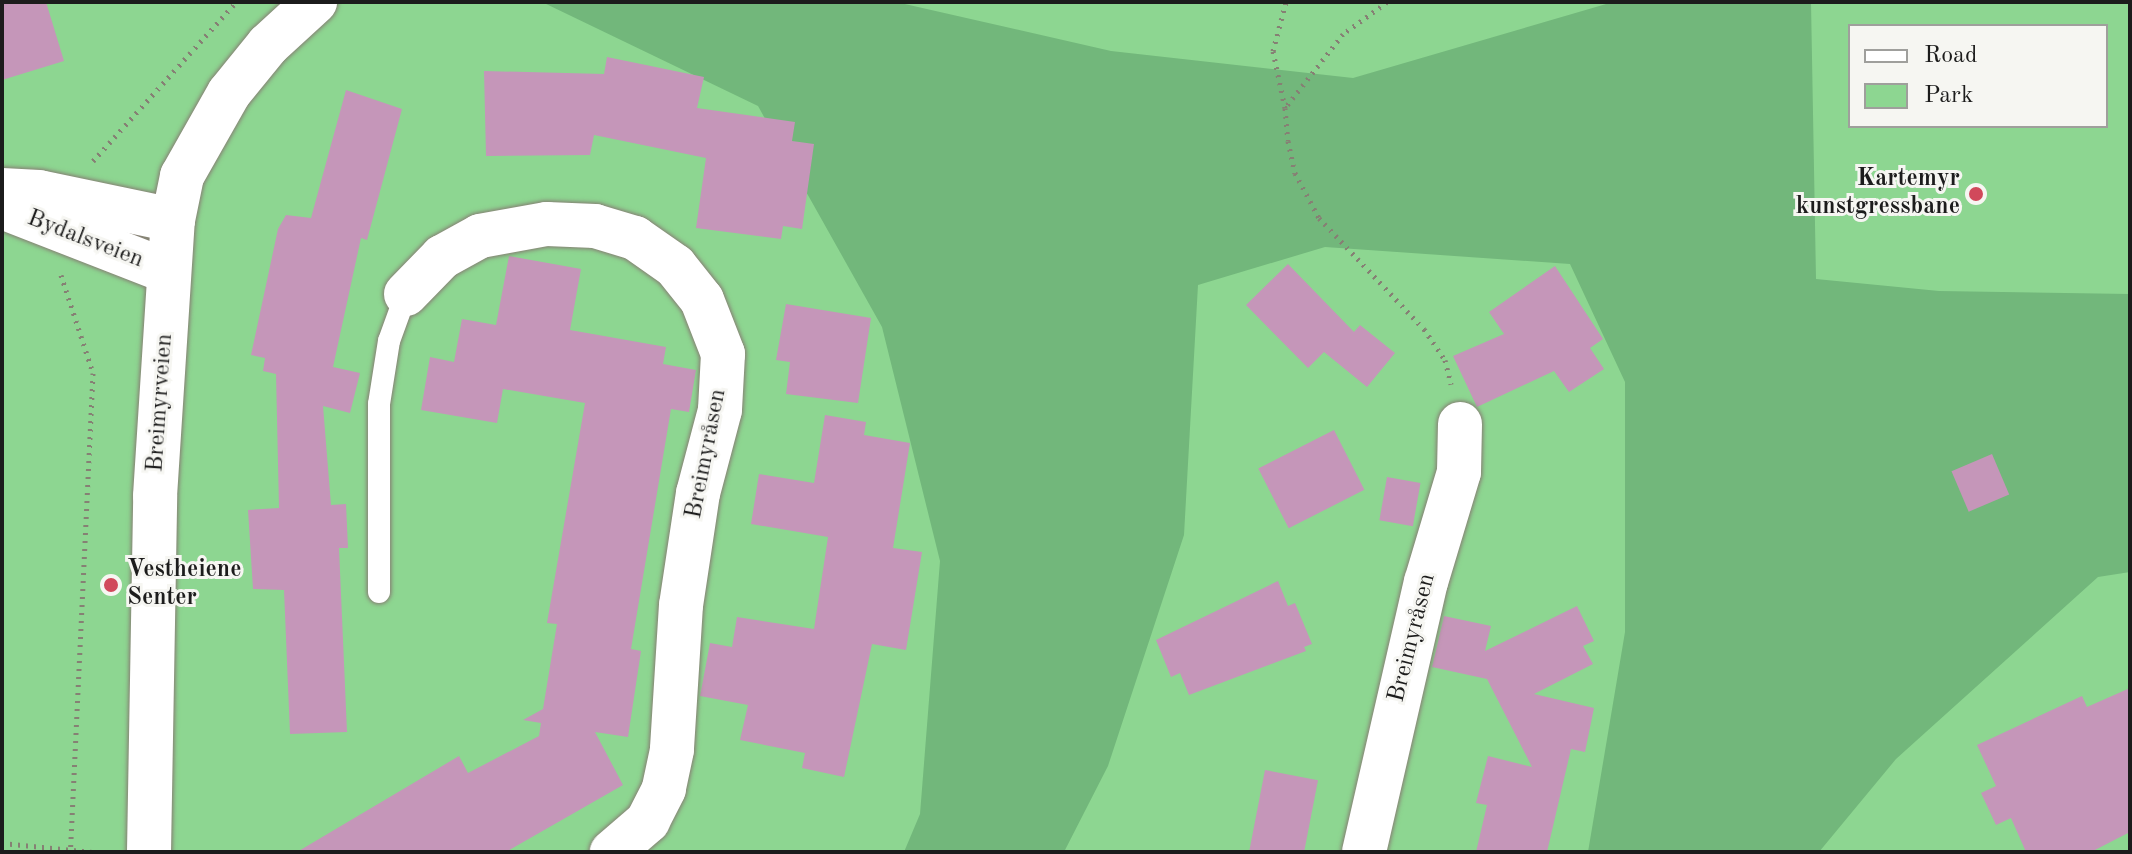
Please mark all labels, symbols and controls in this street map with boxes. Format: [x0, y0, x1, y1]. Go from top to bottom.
legend [1848, 24, 2108, 128]
text: Road [1924, 44, 1977, 68]
text: Park [1924, 84, 1973, 108]
place label: Kartemyr kunstgressbane [1796, 166, 1960, 222]
marker: Kartemyr kunstgressbane [1967, 185, 1985, 203]
street label: Bydalsveien [23, 205, 147, 275]
street label: Breimyrveien [142, 333, 180, 473]
street label: Breimyråsen [680, 387, 734, 521]
place label: Vestheiene Senter [127, 557, 241, 613]
street label: Breimyråsen [1383, 571, 1443, 705]
marker: Vestheiene Senter [102, 576, 120, 594]

